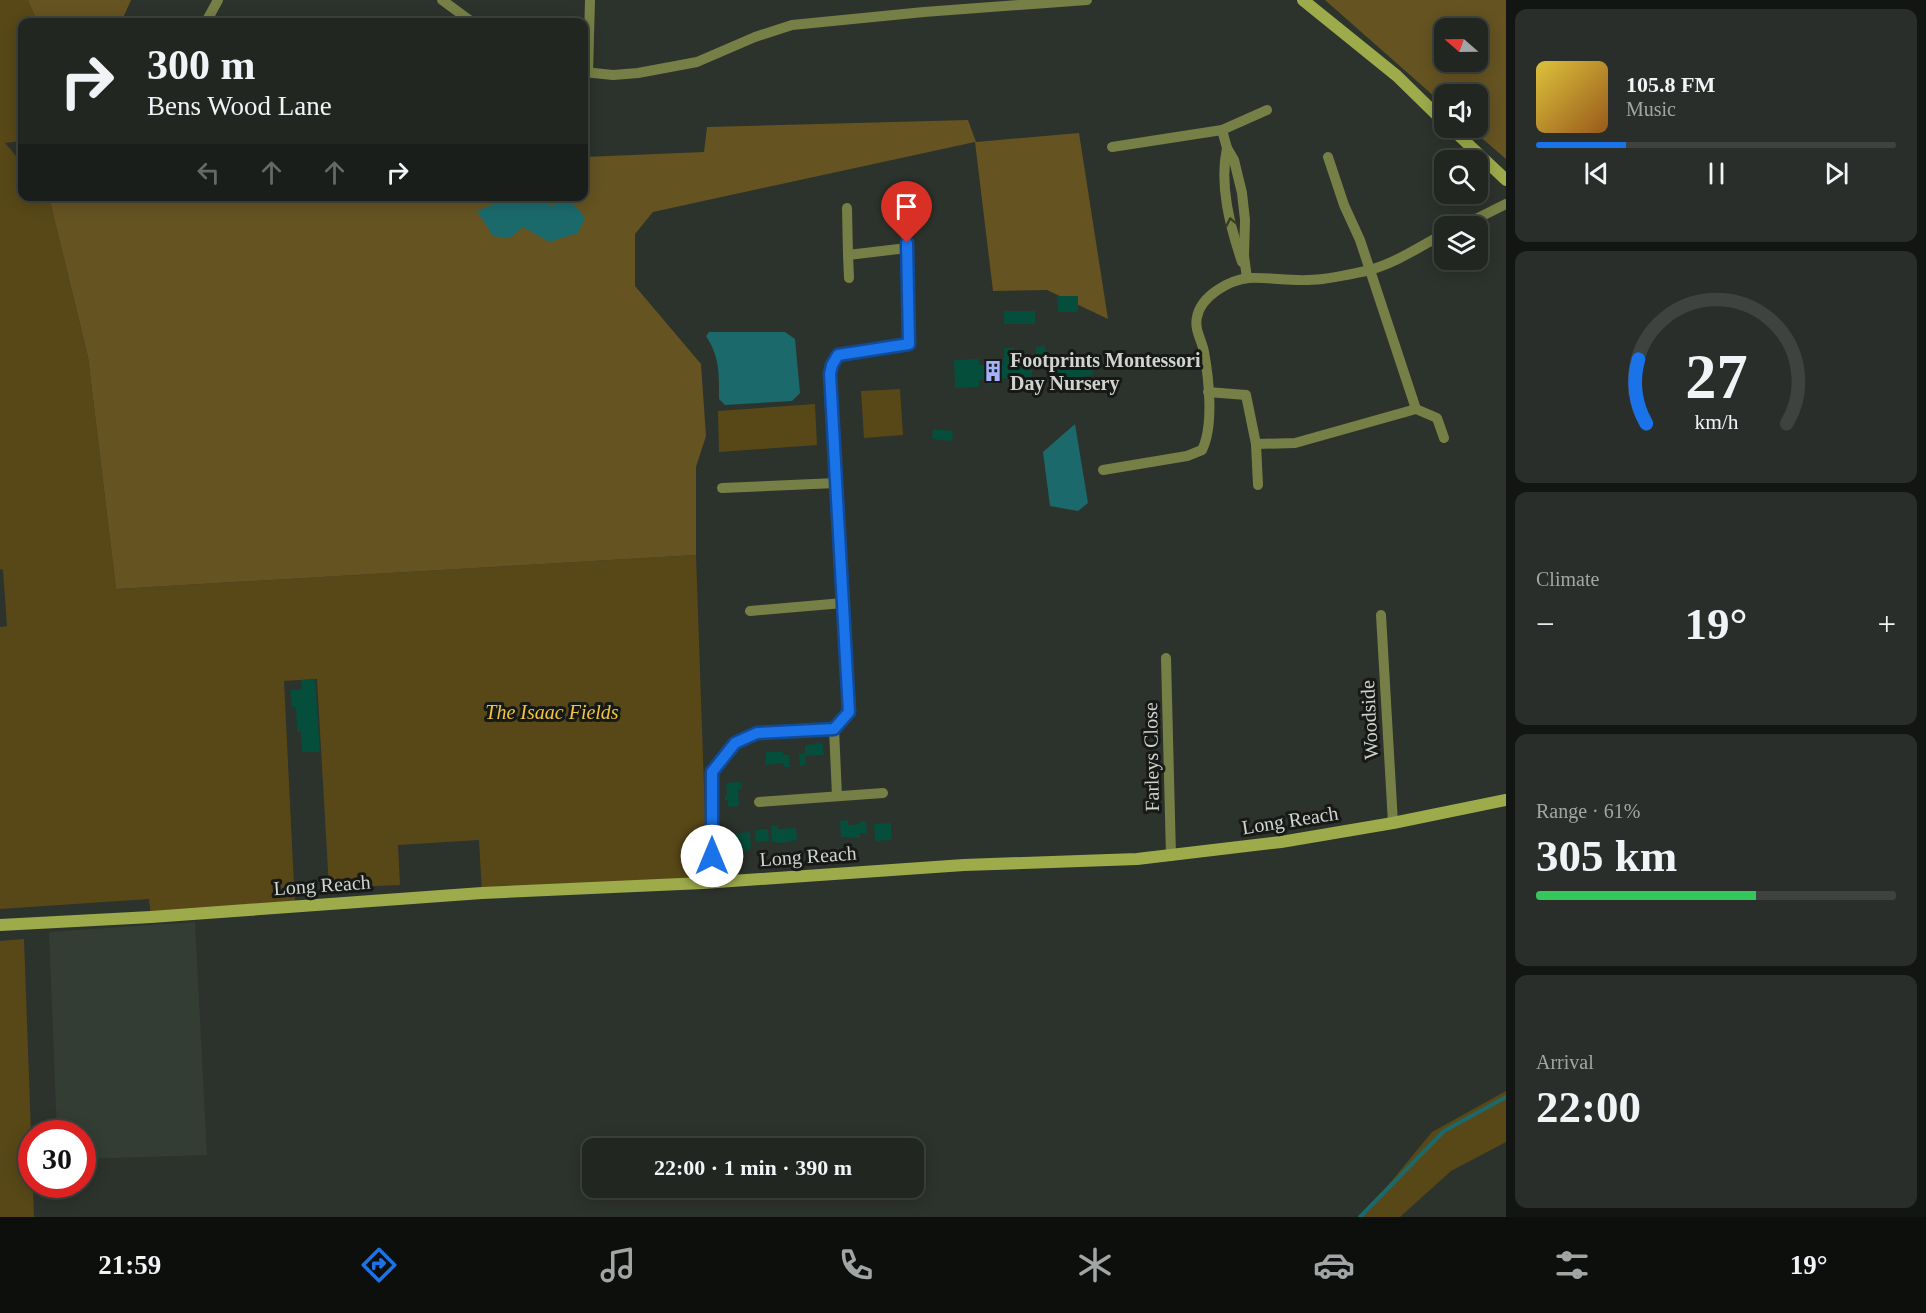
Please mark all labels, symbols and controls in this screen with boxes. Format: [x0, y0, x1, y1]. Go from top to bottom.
north arrow [1434, 18, 1488, 72]
map controls [1434, 18, 1488, 270]
icon: right [48, 42, 126, 120]
text: 300 m [147, 42, 256, 88]
text: 105.8 FM [1626, 72, 1715, 97]
button: sound [1434, 84, 1488, 138]
text: Bens Wood Lane [147, 91, 332, 121]
text: Music [1626, 98, 1676, 120]
button: search [1434, 150, 1488, 204]
icon: left [192, 156, 225, 189]
icon: ahead [255, 156, 288, 189]
icon: ahead [318, 156, 351, 189]
icon: right [381, 156, 414, 189]
icon: previous [1580, 157, 1613, 190]
icon: pause [1700, 157, 1733, 190]
icon: next [1820, 157, 1853, 190]
pin [881, 181, 932, 243]
icon: arrive [890, 190, 923, 223]
button: layers [1434, 216, 1488, 270]
one-way arrow [1225, 217, 1238, 227]
text: 27 [1685, 342, 1747, 411]
place label: Footprints Montessori Day Nursery [1010, 349, 1201, 395]
building icon: Footprints Montessori Day Nursery [981, 359, 1005, 383]
text: km/h [1694, 410, 1738, 434]
text: Climate [1536, 568, 1599, 590]
text: 19° [1685, 599, 1748, 649]
text: − [1536, 606, 1555, 642]
text: + [1877, 606, 1896, 642]
street label: Woodside [1356, 680, 1382, 760]
park label: The Isaac Fields [485, 701, 619, 723]
street label: Farleys Close [1139, 702, 1164, 812]
text: Range · 61% [1536, 800, 1640, 822]
street label: Long Reach [1240, 802, 1340, 839]
position arrow [680, 824, 744, 888]
text: 305 km [1536, 831, 1677, 881]
street label: Long Reach [759, 842, 857, 871]
street label: Long Reach [273, 871, 371, 900]
text: Arrival [1536, 1051, 1594, 1073]
text: 22:00 [1536, 1082, 1641, 1132]
speed limit sign: 30 [18, 1120, 96, 1198]
text: 22:00 · 1 min · 390 m [654, 1155, 852, 1180]
icon: directions [358, 1244, 400, 1286]
icon: music [597, 1244, 639, 1286]
icon: phone [835, 1244, 877, 1286]
icon: climate [1074, 1244, 1116, 1286]
icon: car [1313, 1244, 1355, 1286]
icon: filters [1551, 1244, 1593, 1286]
text: 21:59 [98, 1250, 161, 1280]
text: 19° [1790, 1250, 1828, 1280]

